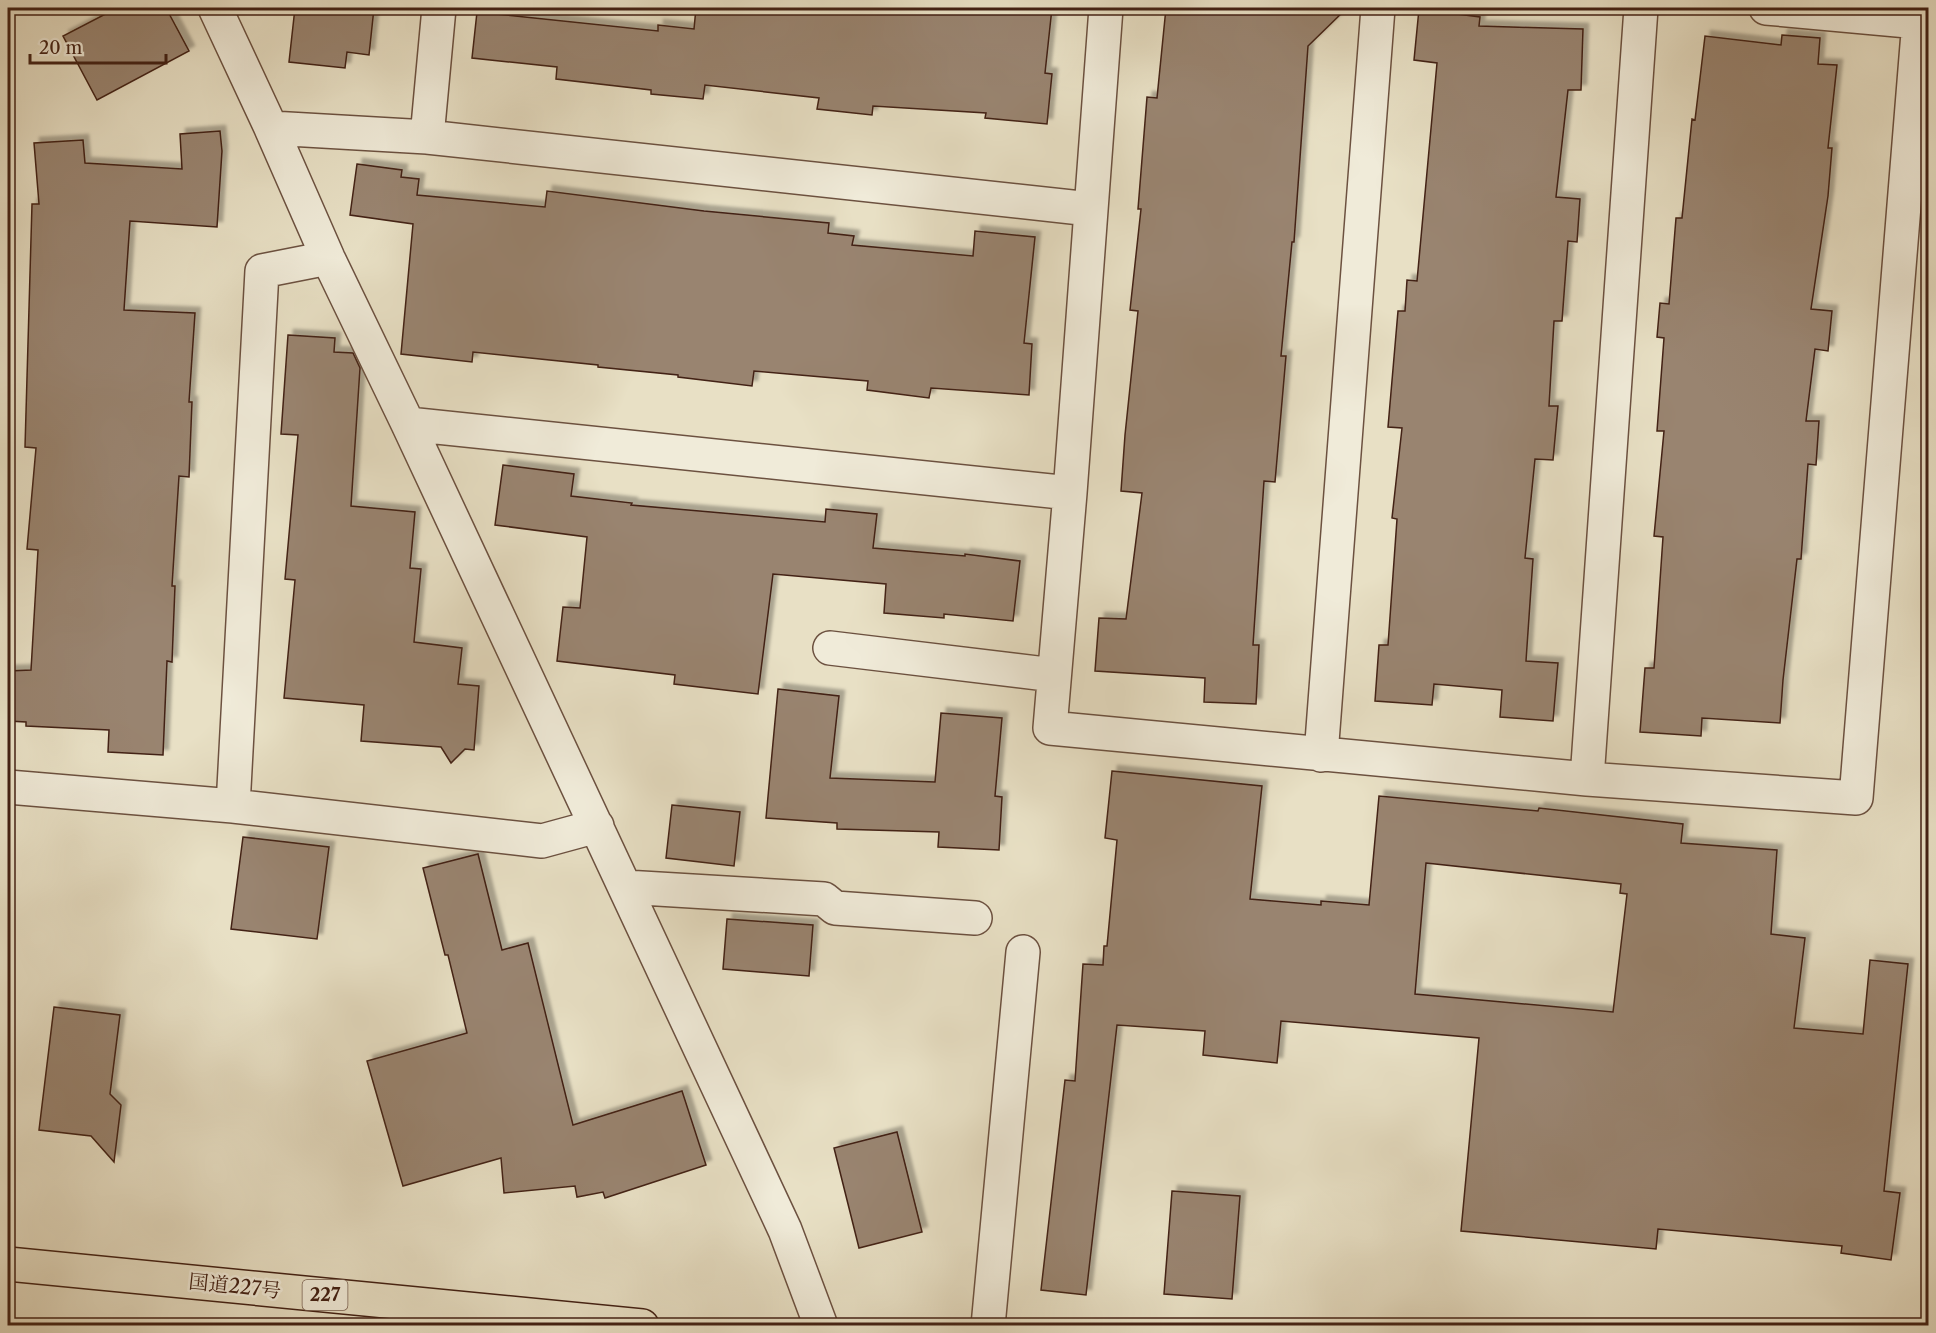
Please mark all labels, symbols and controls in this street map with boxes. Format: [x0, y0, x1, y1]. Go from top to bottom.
scale bar [30, 27, 166, 65]
text: 20 m [39, 37, 83, 59]
street label: 国道227号 [188, 1269, 282, 1303]
road number: 227 [302, 1280, 348, 1310]

